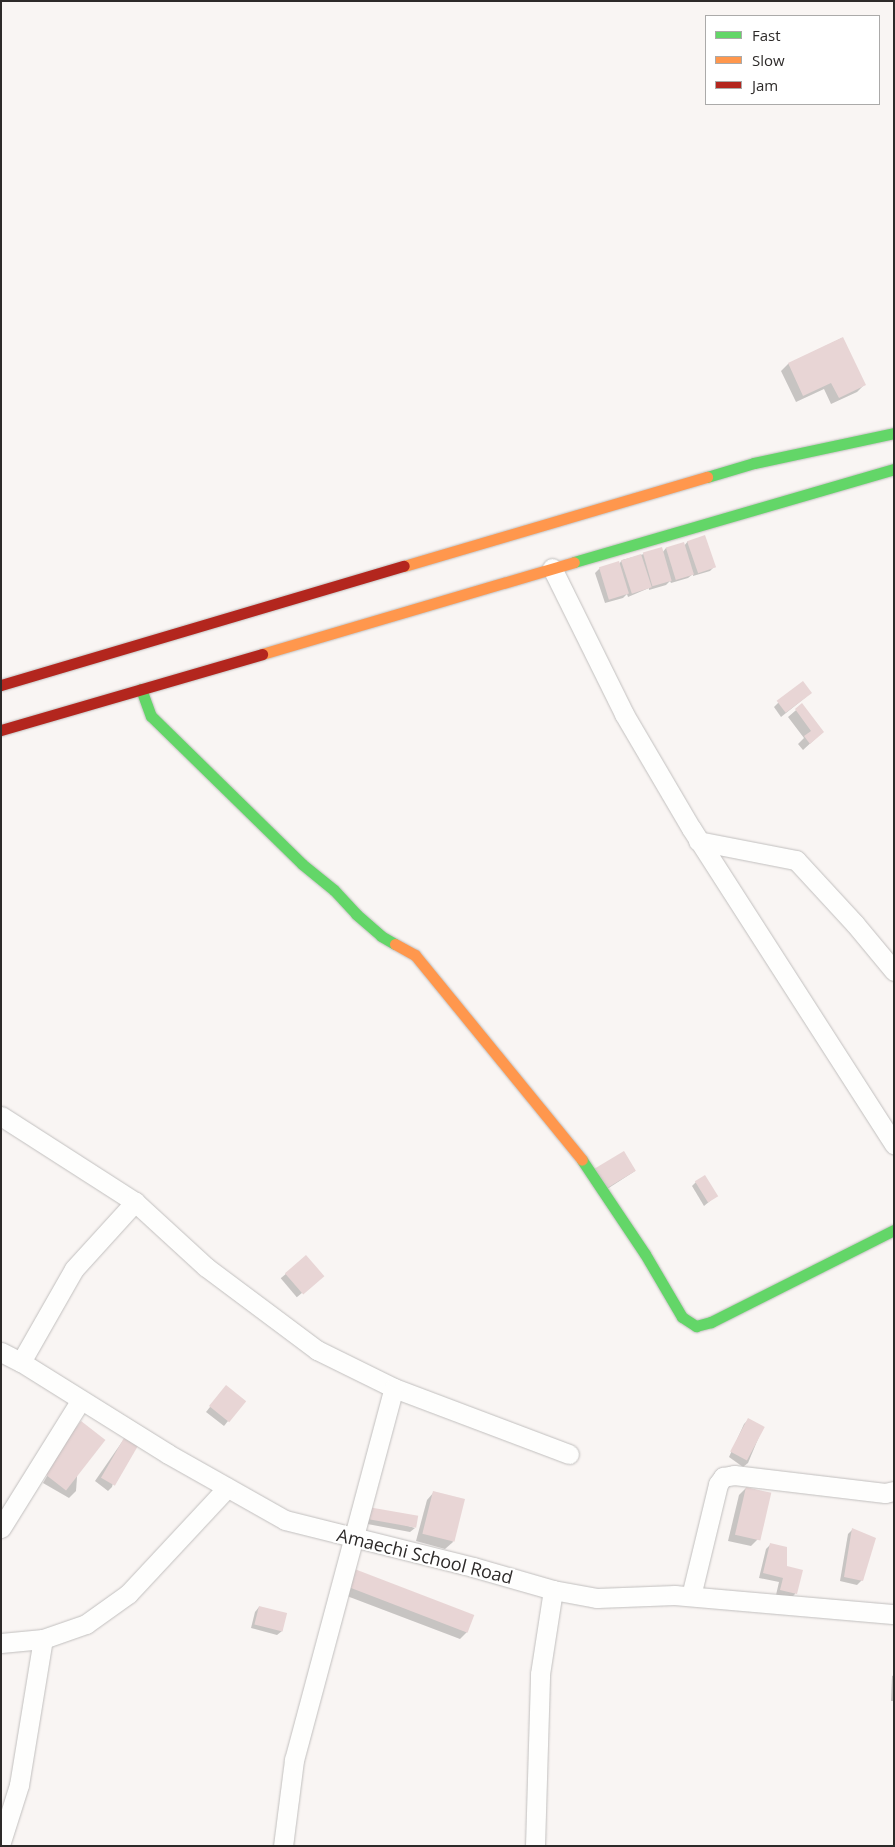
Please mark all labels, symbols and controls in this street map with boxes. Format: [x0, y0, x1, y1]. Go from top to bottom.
legend [705, 15, 880, 105]
text: Fast [752, 25, 781, 45]
text: Slow [752, 50, 785, 70]
text: Jam [752, 75, 778, 95]
street label: Amaechi School Road [335, 1524, 515, 1588]

